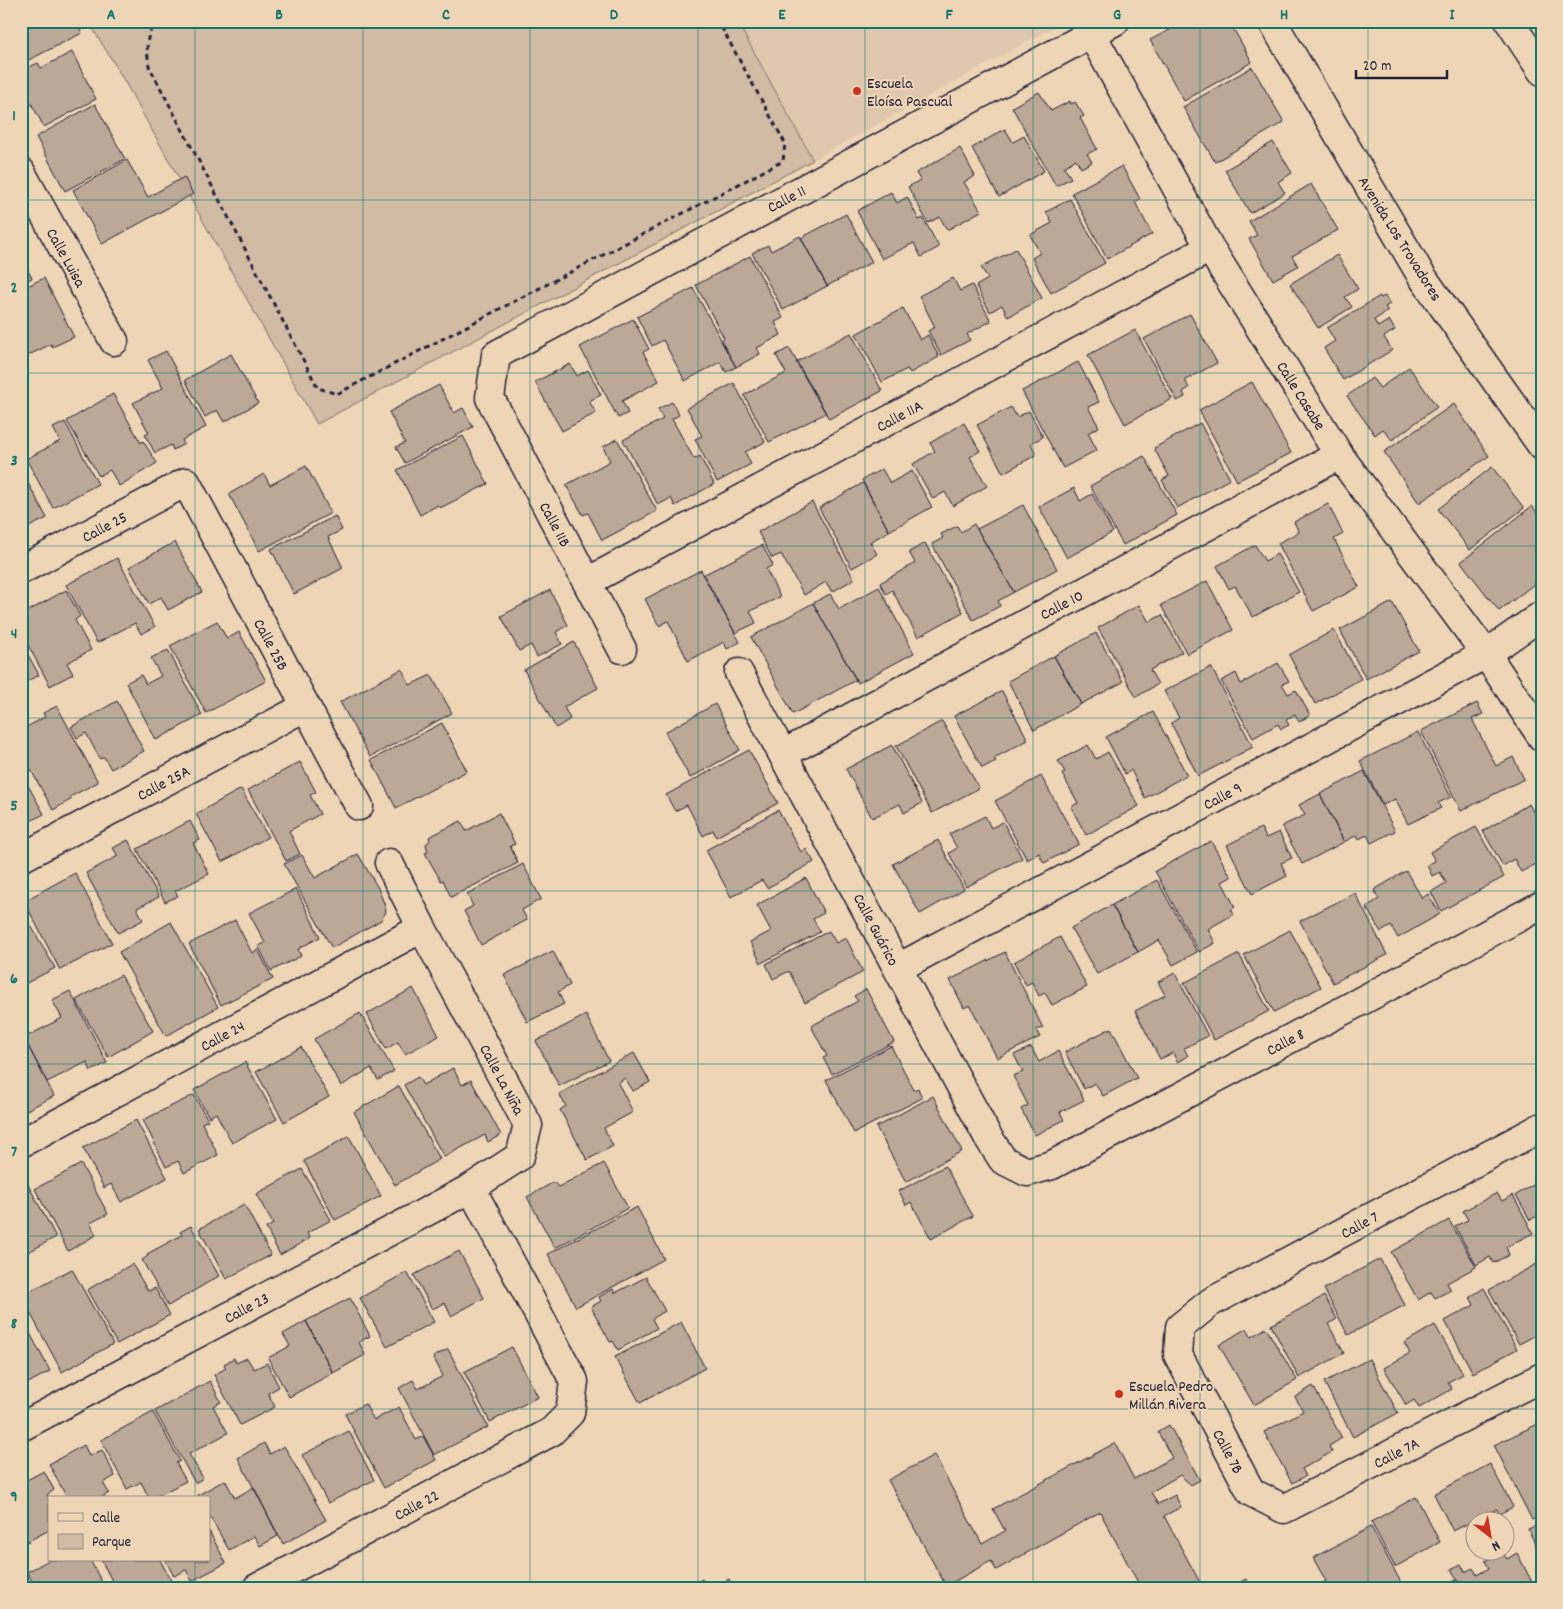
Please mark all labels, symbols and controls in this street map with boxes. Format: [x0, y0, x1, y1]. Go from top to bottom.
text: A [107, 4, 116, 27]
text: B [275, 4, 283, 27]
text: C [442, 4, 450, 27]
text: D [610, 4, 619, 27]
text: E [778, 4, 786, 27]
text: F [945, 4, 953, 27]
text: G [1113, 4, 1121, 27]
text: H [1280, 4, 1288, 27]
text: I [1450, 4, 1456, 27]
scale bar [1356, 48, 1447, 80]
text: 20 m [1363, 56, 1391, 78]
place label: Escuela Eloísa Pascual [867, 73, 952, 114]
marker: Escuela Eloísa Pascual [851, 85, 863, 97]
text: 1 [12, 105, 16, 128]
street label: Avenida Los Trovadores [1351, 172, 1447, 306]
street label: Calle 11 [764, 180, 811, 220]
street label: Calle Luisa [39, 224, 91, 292]
text: 2 [11, 277, 18, 300]
street label: Calle Casabe [1270, 357, 1330, 435]
street label: Calle 11A [873, 395, 928, 439]
text: 3 [10, 450, 18, 473]
street label: Calle 11B [532, 498, 575, 552]
street label: Calle 25 [79, 507, 132, 550]
street label: Calle 10 [1036, 585, 1088, 627]
street label: Calle 25B [247, 615, 293, 675]
text: 4 [11, 623, 17, 646]
street label: Calle 25A [134, 761, 195, 808]
street label: Calle 9 [1200, 777, 1247, 817]
text: 5 [10, 795, 18, 818]
street label: Calle Guárico [846, 890, 904, 970]
text: 6 [10, 968, 18, 991]
street label: Calle 24 [197, 1016, 249, 1058]
street label: Calle 8 [1263, 1024, 1309, 1063]
street label: Calle La Niña [473, 1041, 529, 1120]
text: 7 [11, 1141, 17, 1164]
street label: Calle 7 [1337, 1207, 1383, 1246]
street label: Calle 23 [221, 1288, 274, 1331]
text: 8 [11, 1313, 18, 1336]
place label: Escuela Pedro Millán Rivera [1129, 1376, 1213, 1417]
marker: Escuela Pedro Millán Rivera [1113, 1388, 1125, 1400]
street label: Calle 7B [1205, 1426, 1248, 1479]
street label: Calle 7A [1370, 1433, 1424, 1476]
street label: Calle 22 [391, 1485, 444, 1528]
text: 9 [10, 1486, 18, 1509]
legend [48, 1496, 210, 1562]
text: Calle [92, 1508, 121, 1530]
north arrow [1466, 1512, 1516, 1562]
text: Parque [92, 1532, 132, 1554]
text: N [1487, 1535, 1504, 1556]

